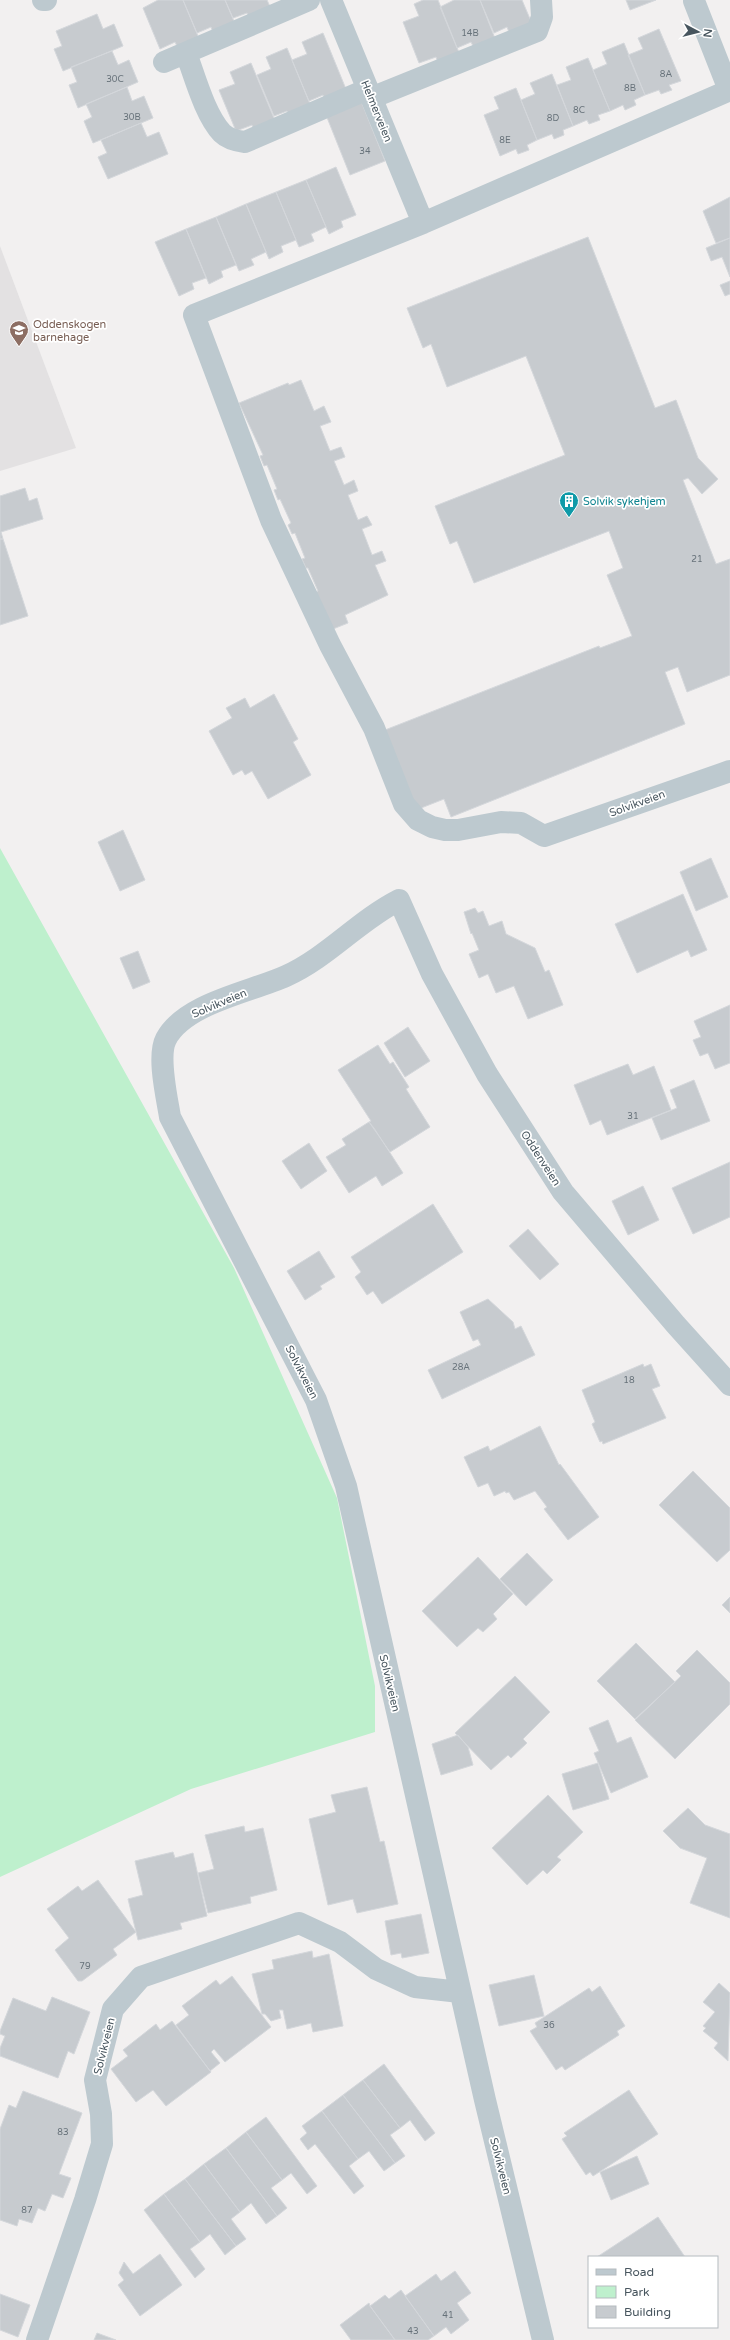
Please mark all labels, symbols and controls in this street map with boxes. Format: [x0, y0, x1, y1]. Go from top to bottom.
north arrow [678, 12, 718, 52]
house number: 14B [461, 28, 479, 39]
text: N [700, 28, 714, 38]
house number: 8A [660, 69, 672, 80]
house number: 30C [106, 74, 124, 85]
street label: Helmerveien [358, 78, 395, 144]
house number: 8B [624, 83, 636, 94]
house number: 8C [573, 105, 585, 116]
house number: 30B [123, 112, 141, 123]
house number: 8D [547, 113, 559, 124]
house number: 8E [499, 135, 511, 146]
house number: 34 [359, 146, 371, 157]
place label: Oddenskogen barnehage [33, 318, 106, 344]
school or university icon: Oddenskogen barnehage [8, 319, 30, 347]
building icon: Solvik sykehjem [558, 490, 580, 518]
place label: Solvik sykehjem [583, 495, 666, 508]
house number: 21 [691, 554, 703, 565]
street label: Solvikveien [607, 787, 667, 820]
street label: Solvikveien [190, 986, 249, 1021]
house number: 31 [627, 1111, 639, 1122]
street label: Oddenveien [518, 1128, 563, 1188]
street label: Solvikveien [283, 1343, 321, 1401]
house number: 28A [452, 1362, 470, 1373]
house number: 18 [623, 1375, 635, 1386]
street label: Solvikveien [377, 1653, 402, 1713]
house number: 79 [79, 1961, 91, 1972]
street label: Solvikveien [91, 2016, 118, 2076]
house number: 36 [543, 2020, 555, 2031]
house number: 83 [57, 2127, 69, 2138]
street label: Solvikveien [487, 2136, 514, 2196]
house number: 87 [21, 2205, 33, 2216]
legend [588, 2256, 718, 2328]
text: Road [624, 2265, 654, 2279]
text: Park [624, 2285, 650, 2299]
text: Building [624, 2305, 671, 2319]
house number: 41 [442, 2310, 454, 2321]
house number: 43 [407, 2326, 419, 2337]

